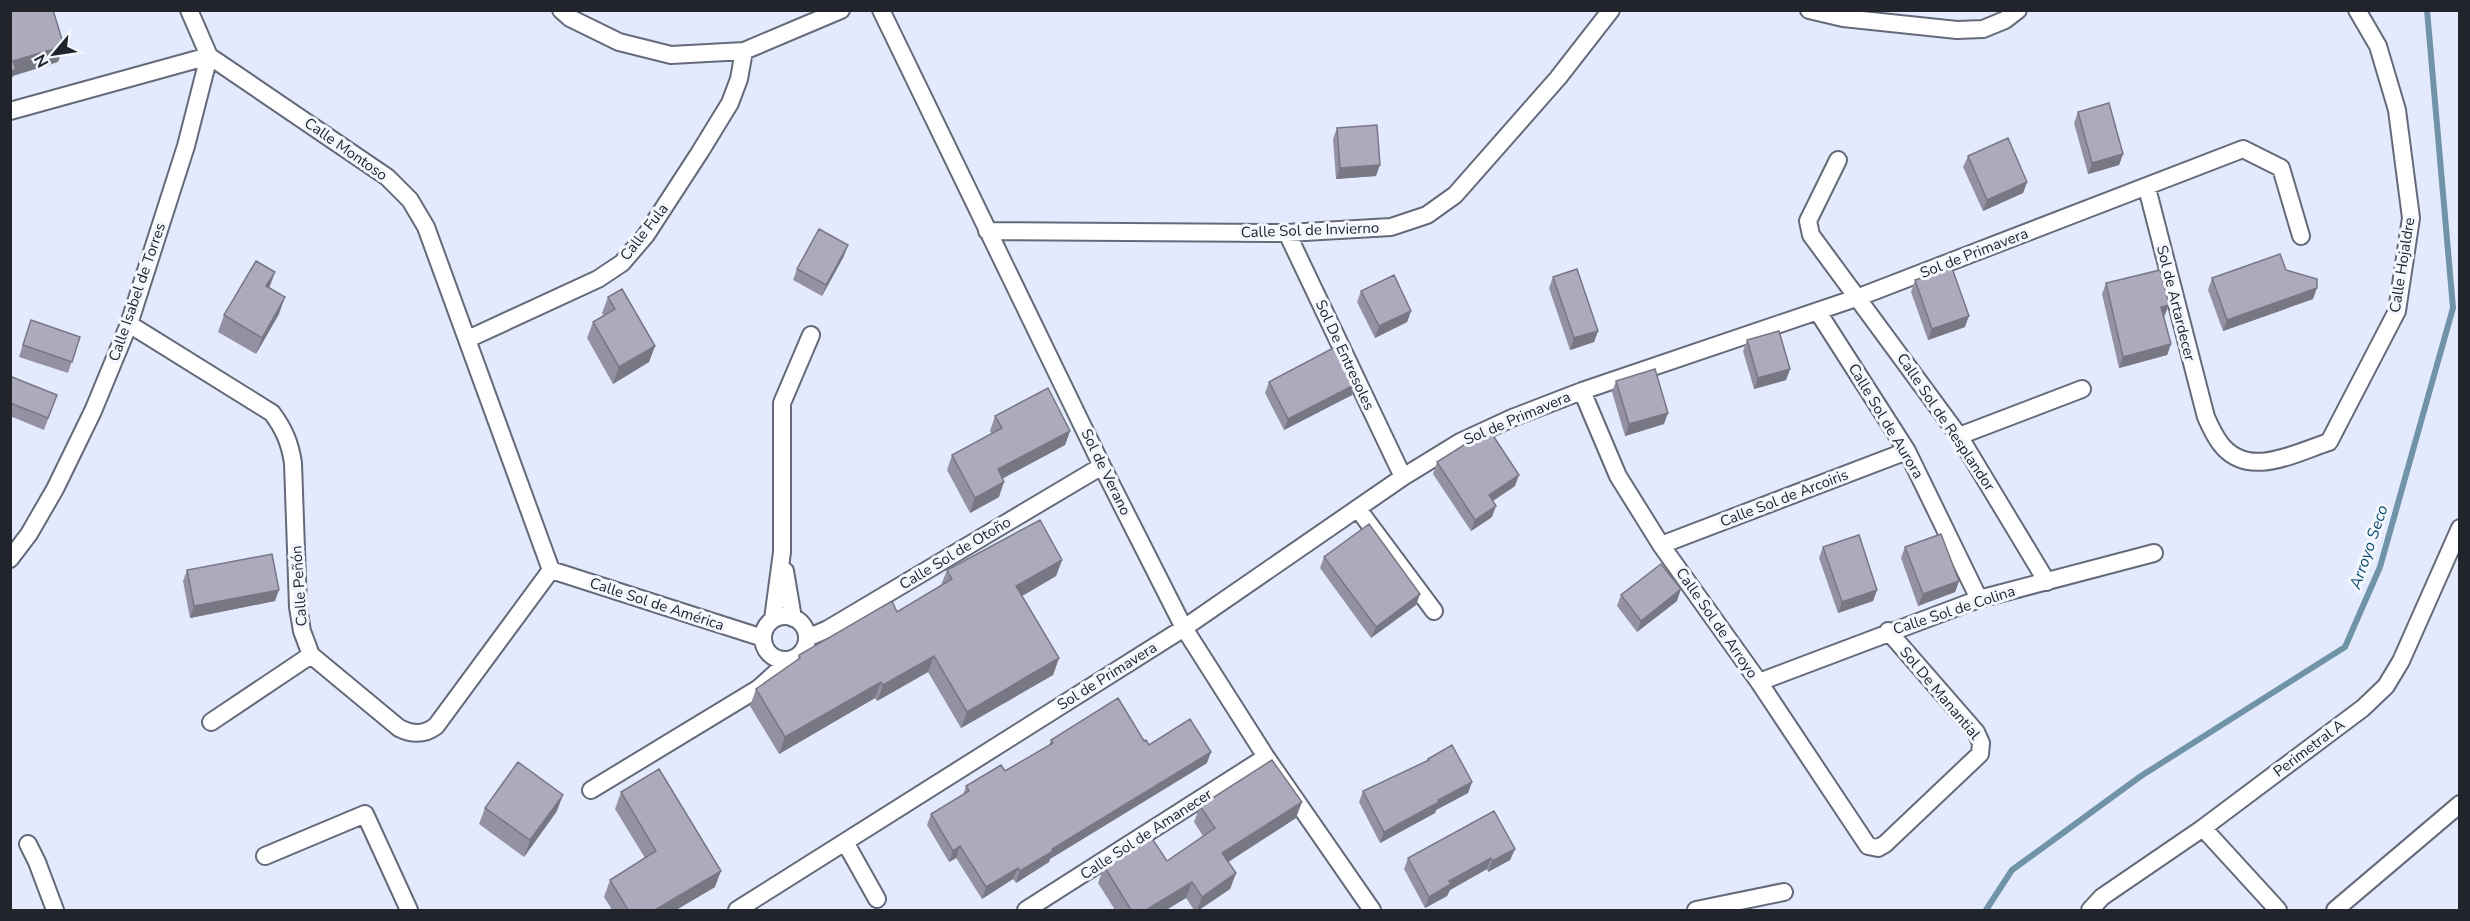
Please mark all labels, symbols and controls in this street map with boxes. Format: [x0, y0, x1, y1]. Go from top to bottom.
north arrow [24, 24, 84, 84]
text: N [29, 50, 54, 71]
street label: Calle Montoso [300, 113, 392, 185]
street label: Calle Fula [615, 199, 673, 265]
street label: Calle Hojaldre [2385, 216, 2419, 314]
street label: Calle Sol de Invierno [1240, 218, 1380, 242]
street label: Calle Isabel de Torres [104, 220, 170, 364]
street label: Sol de Primavera [1917, 223, 2031, 283]
street label: Sol de Artardecer [2152, 243, 2200, 364]
street label: Sol De Entresoles [1311, 297, 1379, 413]
street label: Calle Sol de Resplandor [1892, 349, 2000, 495]
street label: Calle Sol de Aurora [1844, 360, 1928, 482]
street label: Sol de Primavera [1461, 386, 1573, 450]
street label: Sol de Verano [1076, 425, 1136, 519]
street label: Calle Sol de Arcoiris [1717, 464, 1851, 532]
water label: Arroyo Seco [2344, 502, 2394, 593]
street label: Calle Sol de Otoño [896, 512, 1014, 594]
street label: Calle Peñón [286, 545, 312, 627]
street label: Calle Sol de Arroyo [1671, 564, 1763, 682]
street label: Calle Sol de América [587, 573, 727, 635]
street label: Calle Sol de Colina [1890, 581, 2018, 639]
street label: Sol de Primavera [1053, 637, 1161, 715]
street label: Sol De Manantial [1895, 642, 1985, 744]
street label: Perimetral A [2269, 715, 2349, 781]
street label: Calle Sol de Amanecer [1076, 784, 1216, 884]

